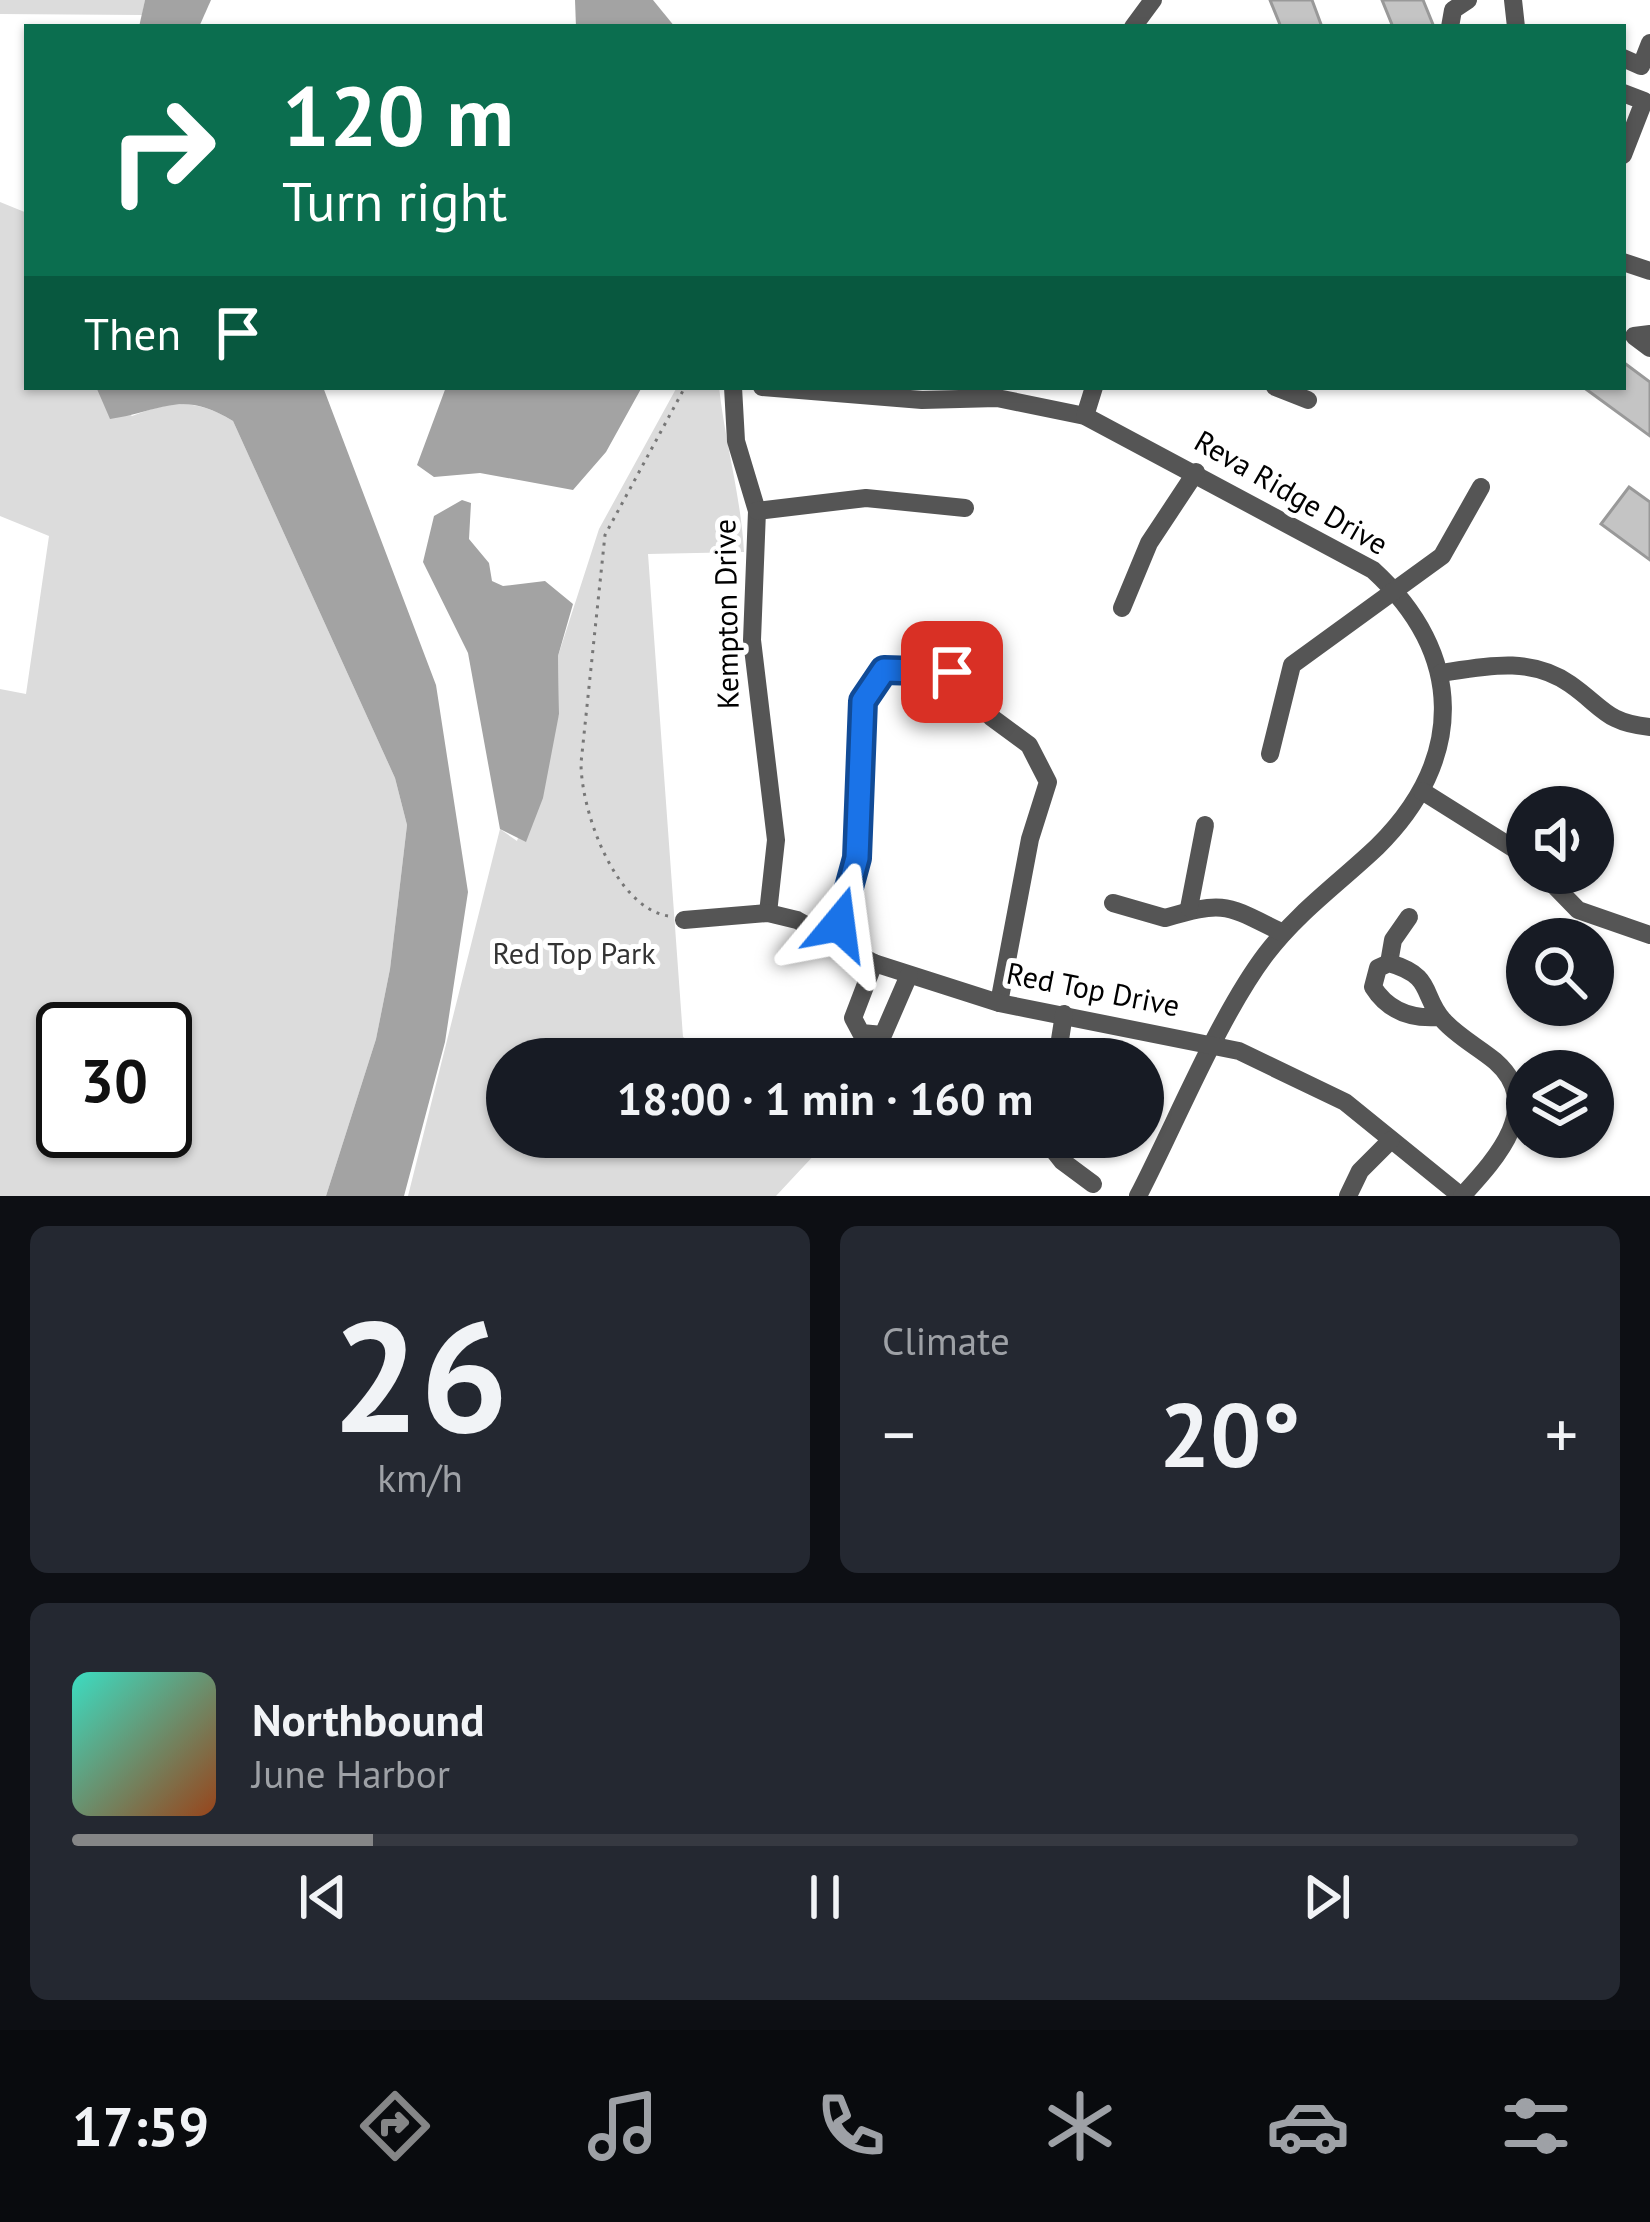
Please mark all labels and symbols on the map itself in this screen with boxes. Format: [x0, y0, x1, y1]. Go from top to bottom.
street label: Reva Ridge Drive [1188, 421, 1395, 563]
street label: Kempton Drive [704, 519, 747, 709]
pin [901, 621, 1003, 723]
position arrow [776, 861, 902, 987]
park label: Red Top Park [492, 933, 656, 972]
street label: Red Top Drive [1004, 953, 1183, 1024]
speed limit sign: 30 [36, 1002, 192, 1158]

